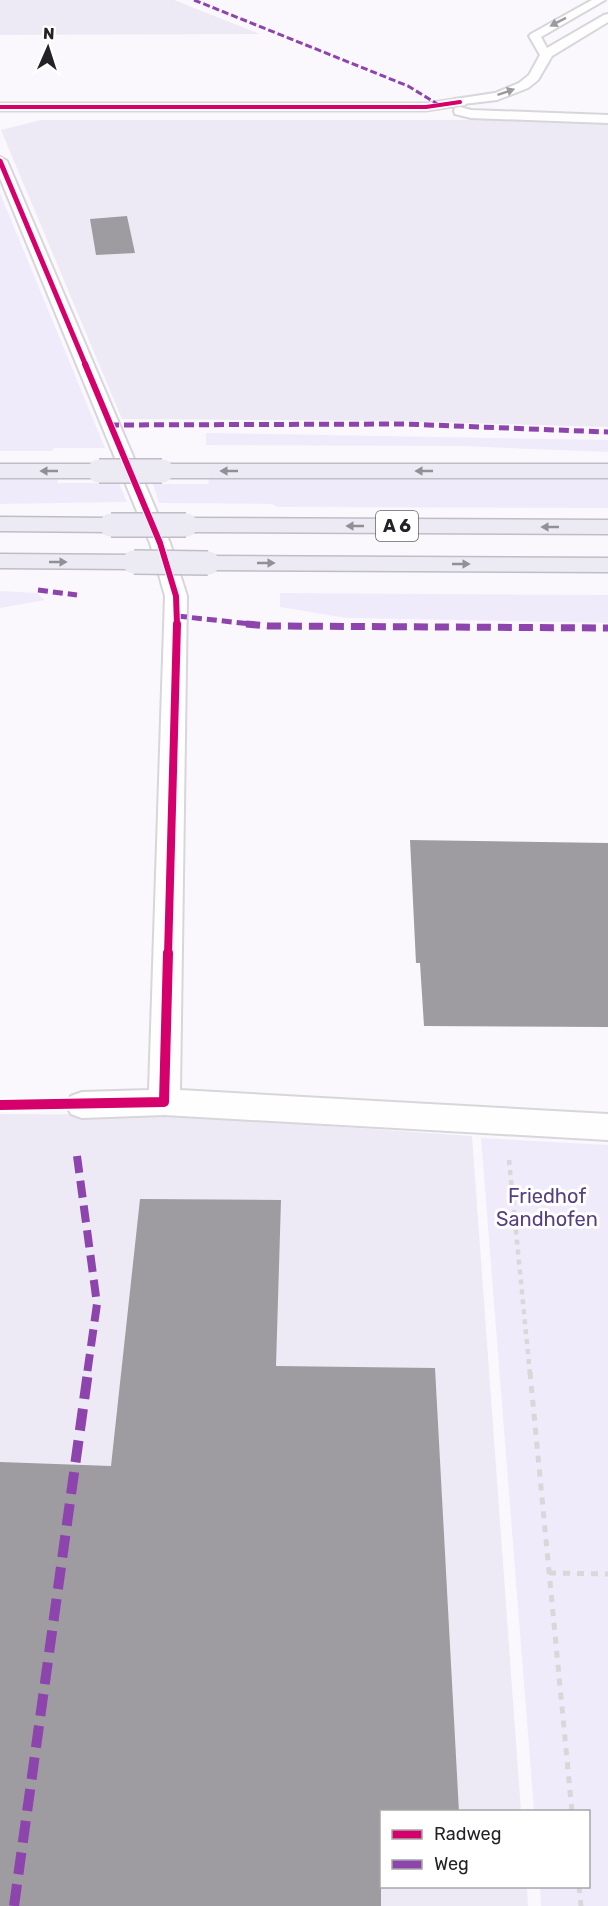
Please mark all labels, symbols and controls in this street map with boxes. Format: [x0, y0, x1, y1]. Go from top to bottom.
one-way arrow [549, 17, 566, 27]
north arrow [18, 18, 78, 78]
text: N [43, 24, 55, 43]
one-way arrow [497, 86, 515, 96]
one-way arrow [40, 466, 59, 476]
one-way arrow [219, 466, 238, 476]
one-way arrow [414, 466, 433, 476]
road number: A 6 [376, 511, 418, 541]
one-way arrow [345, 521, 364, 531]
one-way arrow [540, 522, 559, 532]
one-way arrow [49, 557, 68, 567]
one-way arrow [257, 558, 276, 568]
one-way arrow [452, 559, 471, 569]
park label: Friedhof Sandhofen [496, 1184, 598, 1231]
legend [380, 1810, 590, 1888]
text: Radweg [434, 1823, 501, 1845]
text: Weg [434, 1853, 469, 1875]

